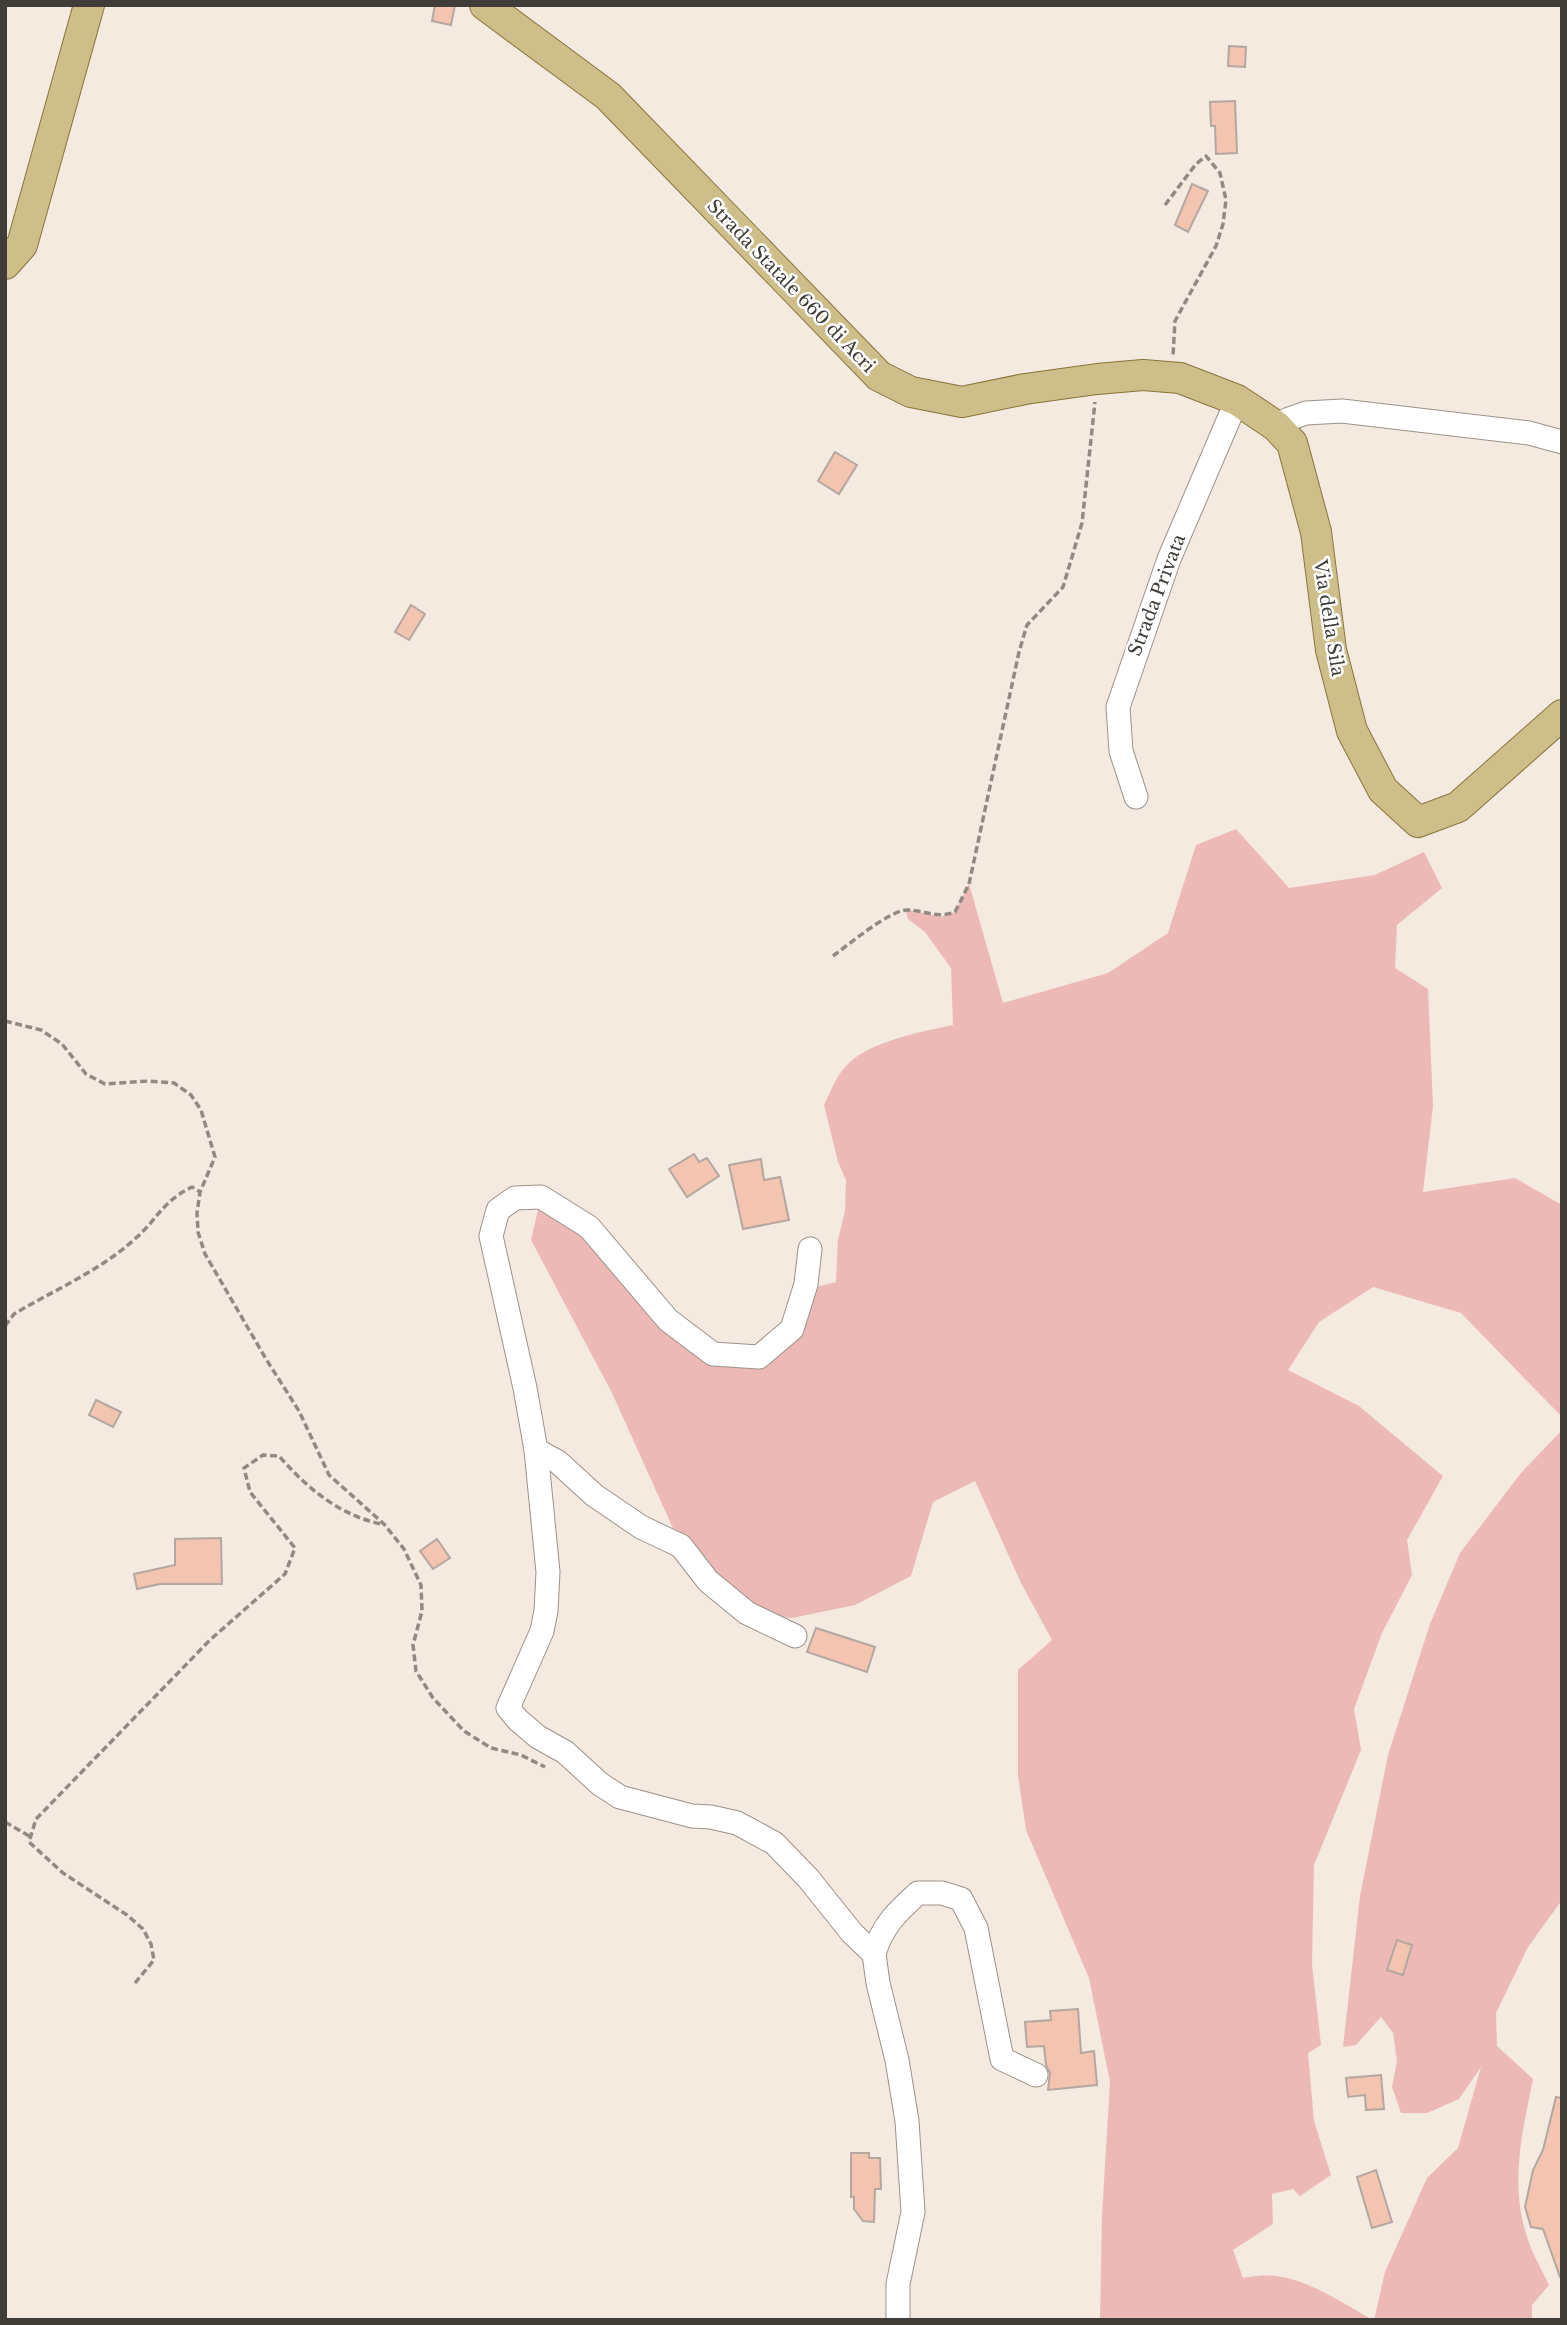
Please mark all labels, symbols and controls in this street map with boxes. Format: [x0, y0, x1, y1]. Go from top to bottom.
street label: Strada Statale 660 di Acri [702, 195, 880, 377]
street label: Strada Privata [1124, 531, 1190, 659]
street label: Via della Sila [1309, 557, 1349, 678]

